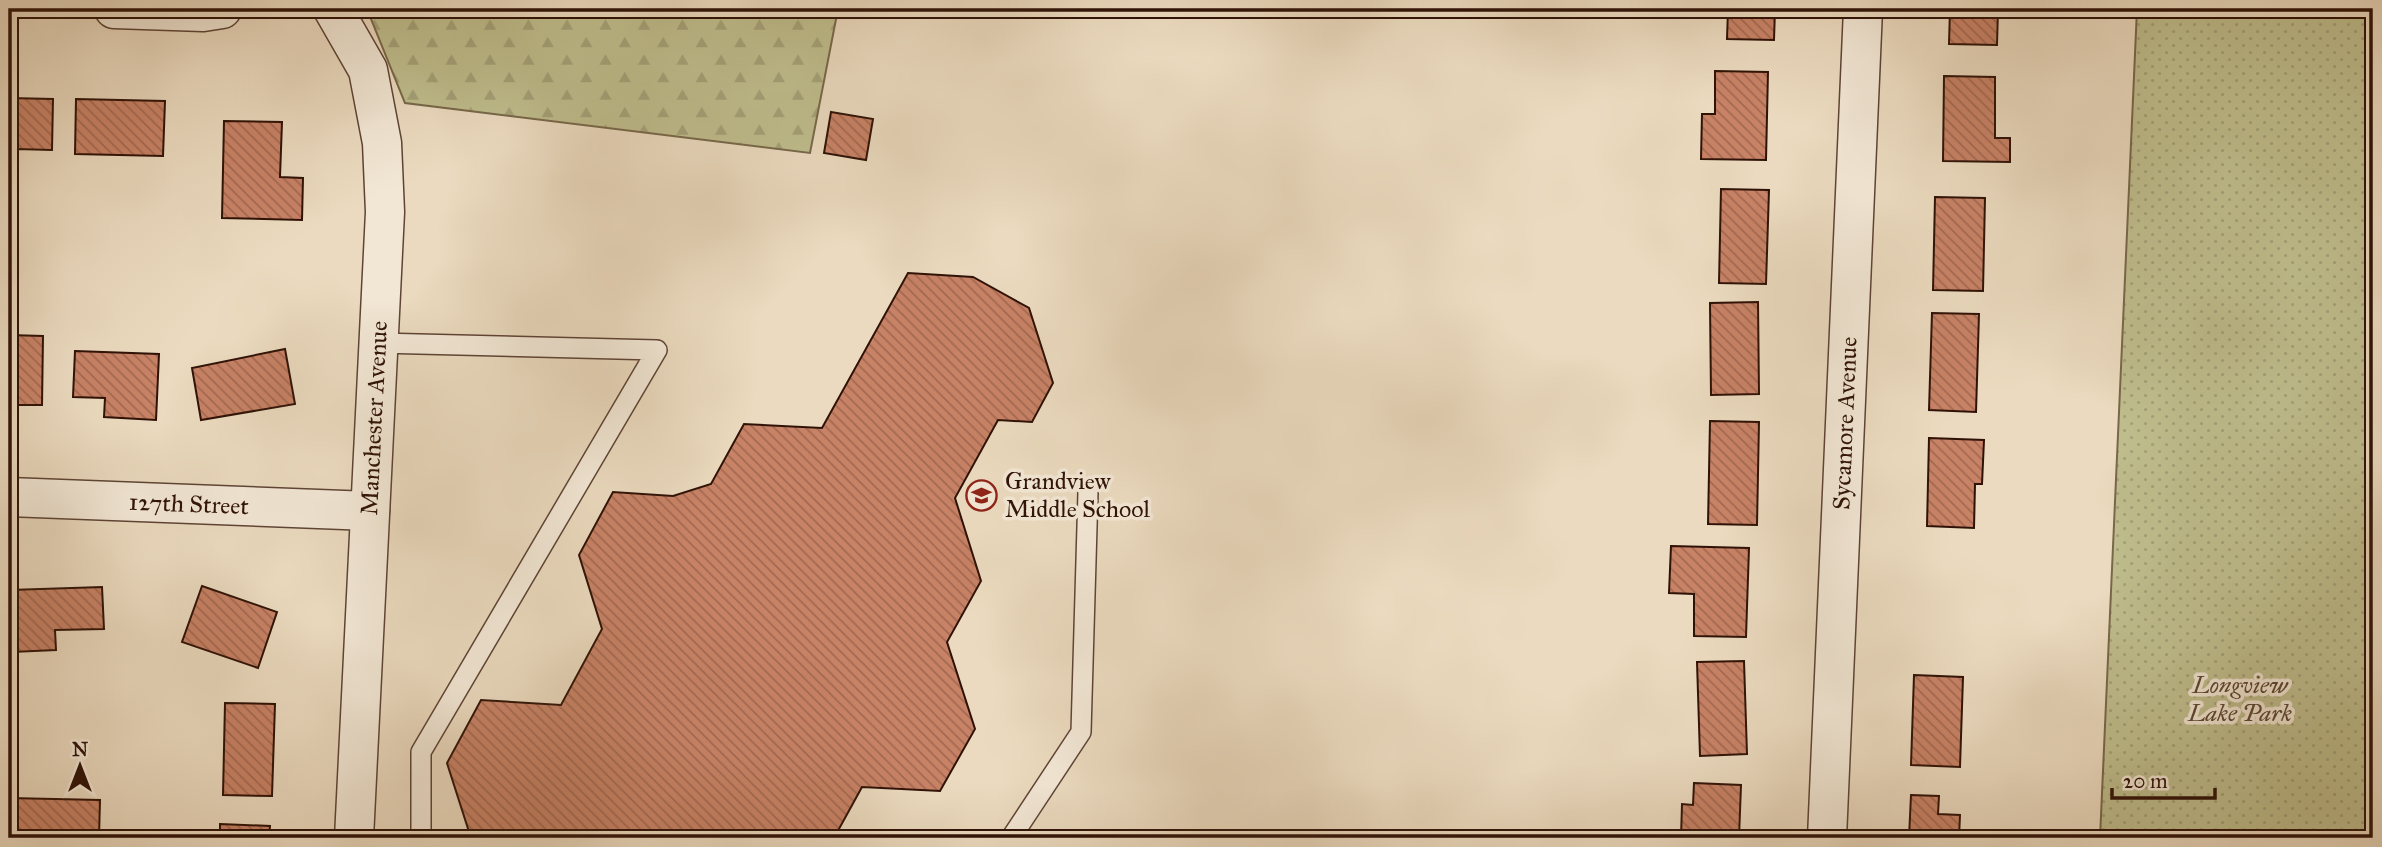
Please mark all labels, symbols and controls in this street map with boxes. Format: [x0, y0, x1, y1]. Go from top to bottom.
street label: Manchester Avenue [354, 320, 394, 516]
street label: Sycamore Avenue [1826, 336, 1864, 511]
place label: Grandview Middle School [1005, 466, 1151, 524]
school or university icon: Grandview Middle School [965, 478, 999, 512]
street label: 127th Street [128, 487, 250, 521]
park label: Longview Lake Park [2187, 670, 2292, 728]
north arrow [46, 732, 116, 802]
text: N [72, 738, 88, 761]
scale bar [2112, 756, 2216, 800]
text: 20 m [2123, 768, 2168, 794]

